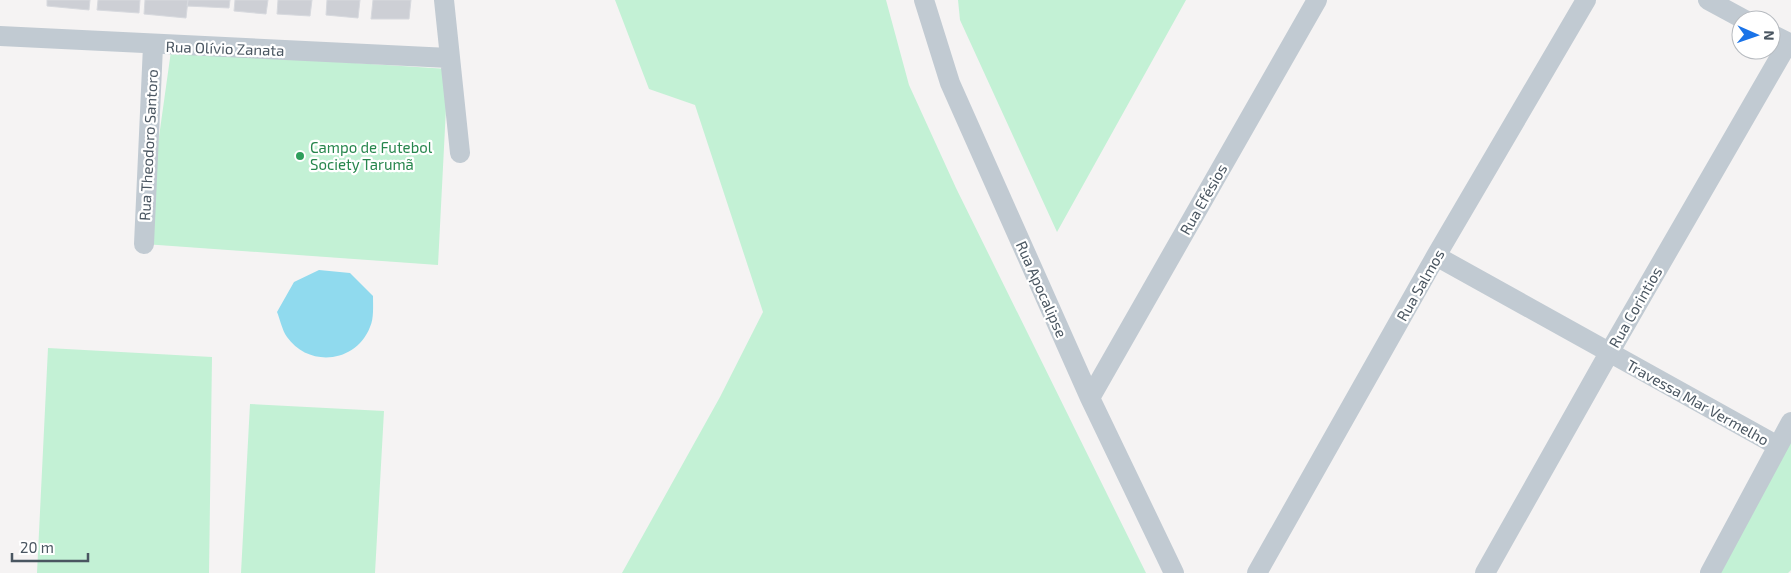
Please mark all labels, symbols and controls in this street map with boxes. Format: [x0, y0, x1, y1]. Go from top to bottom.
north arrow [1731, 10, 1781, 60]
text: N [1761, 30, 1778, 41]
street label: Rua Olívio Zanata [165, 37, 285, 59]
street label: Rua Theodoro Santoro [135, 69, 161, 221]
place label: Campo de Futebol Society Tarumã [310, 138, 433, 173]
marker: Campo de Futebol Society Tarumã [294, 150, 306, 162]
street label: Rua Efésios [1175, 160, 1231, 238]
street label: Rua Apocalipse [1013, 238, 1071, 340]
street label: Rua Salmos [1392, 246, 1448, 324]
street label: Rua Corintios [1605, 263, 1665, 351]
street label: Travessa Mar Vermelho [1624, 355, 1772, 449]
scale bar [12, 530, 89, 562]
text: 20 m [20, 538, 54, 556]

